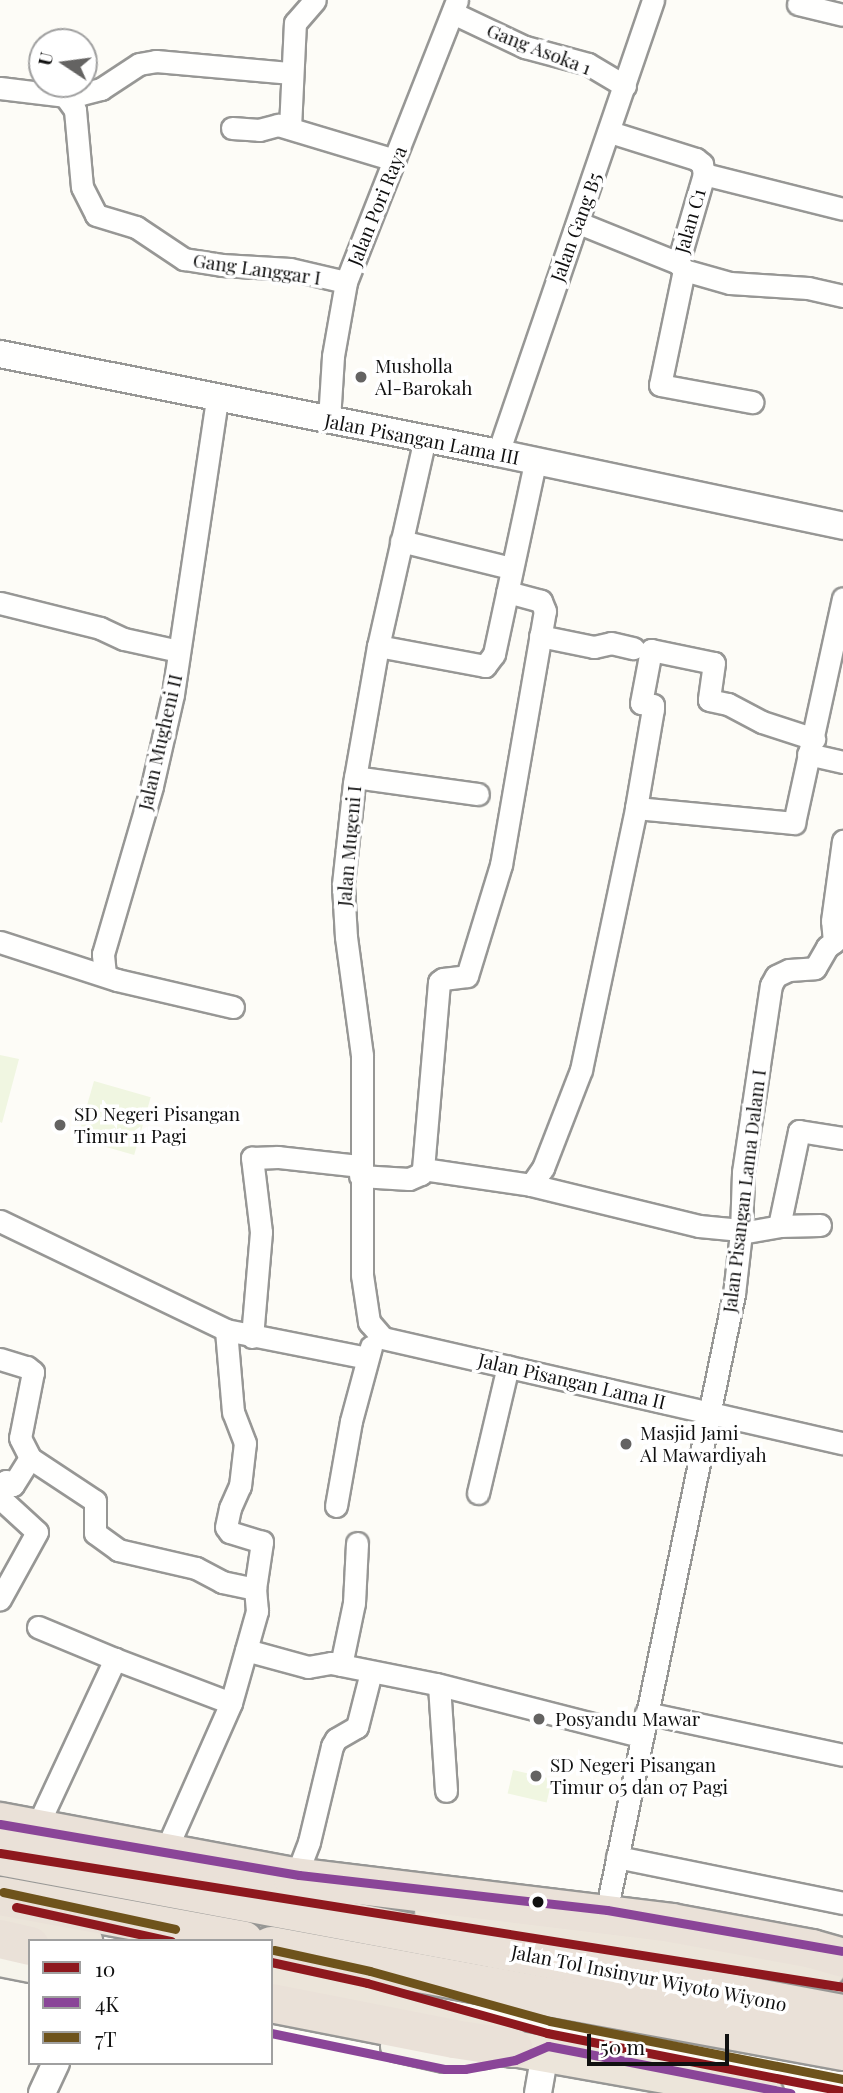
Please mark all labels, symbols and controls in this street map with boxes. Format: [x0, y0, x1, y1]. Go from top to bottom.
street label: Gang Asoka 1 [483, 19, 595, 79]
north arrow [28, 28, 98, 98]
text: U [30, 49, 59, 68]
street label: Jalan Pori Raya [343, 143, 411, 269]
street label: Jalan Gang B5 [546, 169, 606, 285]
street label: Jalan C1 [670, 186, 710, 256]
street label: Gang Langgar I [191, 249, 323, 289]
place label: Musholla Al-Barokah [375, 355, 472, 399]
marker: Musholla Al-Barokah [353, 369, 369, 385]
street label: Jalan Pisangan Lama III [322, 409, 522, 469]
street label: Jalan Mugheni II [133, 672, 187, 812]
street label: Jalan Mugeni I [332, 785, 366, 907]
street label: Jalan Pisangan Lama Dalam I [718, 1068, 770, 1314]
place label: SD Negeri Pisangan Timur 11 Pagi [74, 1103, 240, 1147]
marker: SD Negeri Pisangan Timur 11 Pagi [52, 1117, 68, 1133]
street label: Jalan Pisangan Lama II [476, 1348, 668, 1414]
place label: Masjid Jami Al Mawardiyah [640, 1422, 767, 1466]
marker: Masjid Jami Al Mawardiyah [618, 1436, 634, 1452]
place label: Posyandu Mawar [555, 1708, 700, 1730]
marker: Posyandu Mawar [529, 1709, 549, 1729]
place label: SD Negeri Pisangan Timur 05 dan 07 Pagi [550, 1754, 729, 1798]
marker: SD Negeri Pisangan Timur 05 dan 07 Pagi [528, 1768, 544, 1784]
unlabelled marker [531, 1895, 545, 1909]
legend [28, 1939, 273, 2065]
street label: Jalan Tol Insinyur Wiyoto Wiyono [508, 1940, 790, 2016]
text: 10 [95, 1954, 115, 1982]
text: 4K [95, 1989, 119, 2017]
scale bar [591, 2020, 733, 2064]
text: 7T [95, 2024, 117, 2052]
text: 50 m [600, 2032, 645, 2060]

